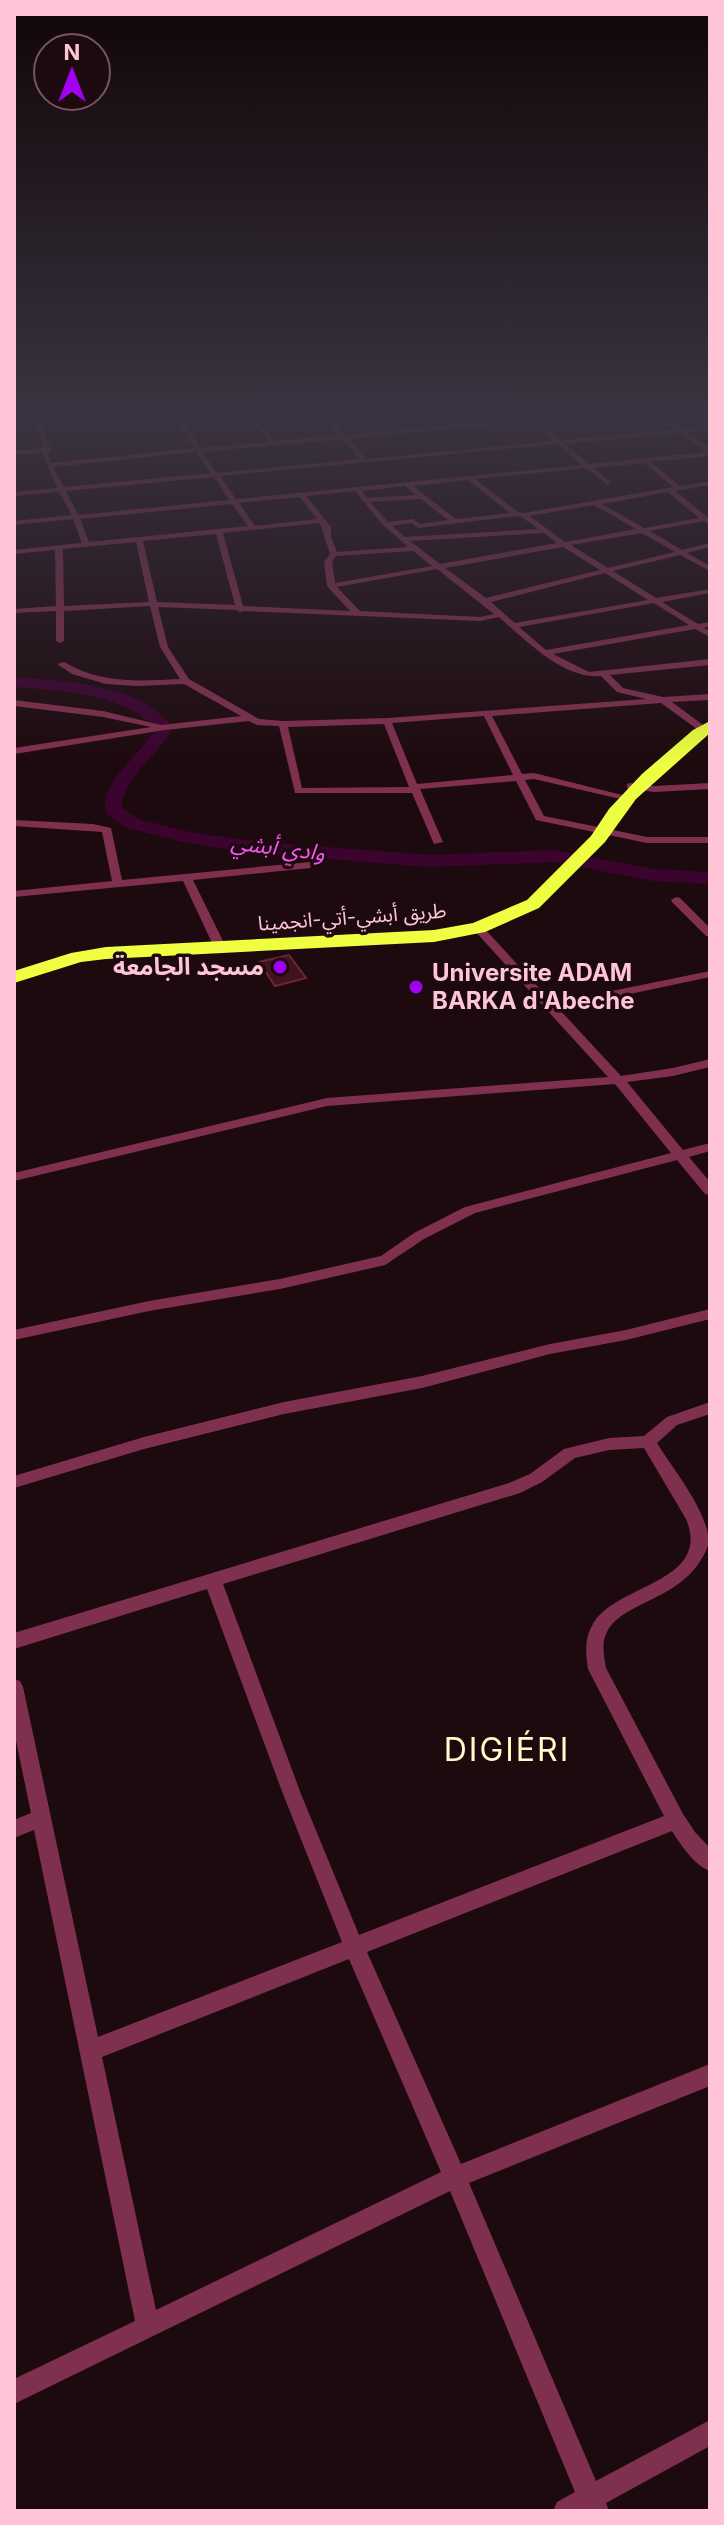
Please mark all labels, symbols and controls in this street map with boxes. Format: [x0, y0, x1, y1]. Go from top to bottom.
north arrow [32, 32, 112, 112]
text: N [64, 39, 80, 65]
water label: وادي أبشي [229, 828, 327, 871]
street label: طريق أبشي-أتي-انجمينا [257, 898, 447, 939]
place label: مسجد الجامعة [113, 952, 264, 981]
marker: مسجد الجامعة [271, 958, 289, 976]
place label: Universite ADAM BARKA d'Abeche [432, 958, 635, 1015]
marker: Universite ADAM BARKA d'Abeche [407, 978, 425, 996]
district label: DIGIÉRI [444, 1730, 570, 1769]

